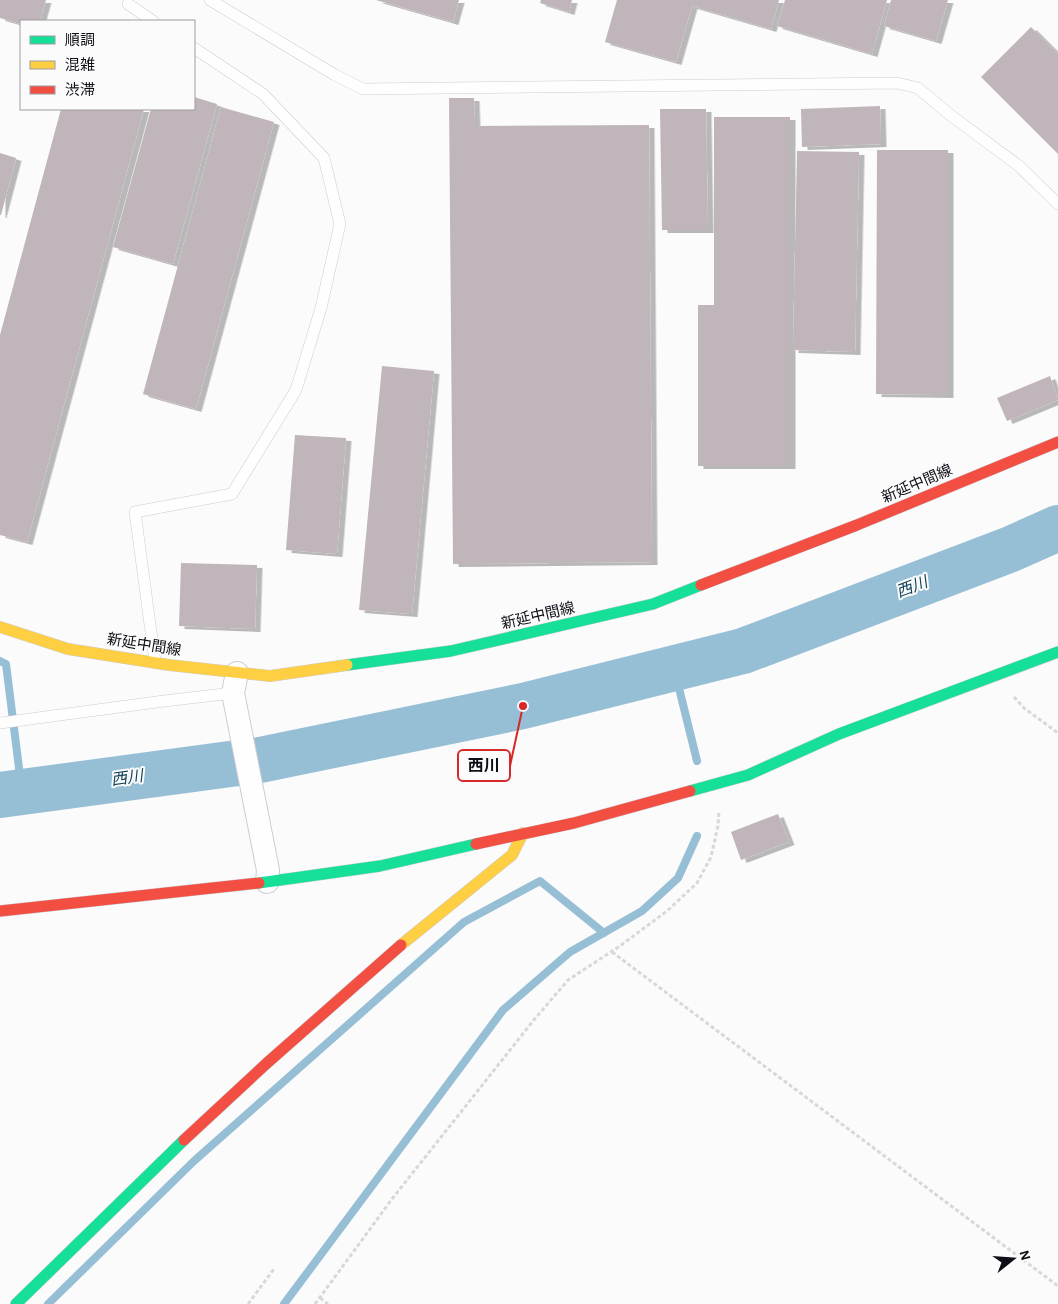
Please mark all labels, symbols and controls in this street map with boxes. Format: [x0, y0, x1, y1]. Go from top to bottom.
legend [20, 20, 195, 110]
text: 順調 [65, 33, 95, 48]
text: 混雑 [65, 57, 95, 73]
text: 渋滞 [65, 82, 95, 98]
street label: 新延中間線 [879, 462, 954, 506]
water label: 西川 [894, 573, 932, 600]
street label: 新延中間線 [500, 599, 576, 632]
street label: 新延中間線 [106, 631, 182, 658]
callout: 西川 [458, 750, 510, 781]
text: 西川 [468, 757, 500, 774]
water label: 西川 [110, 768, 146, 788]
north arrow [988, 1234, 1038, 1284]
text: N [1016, 1249, 1033, 1262]

